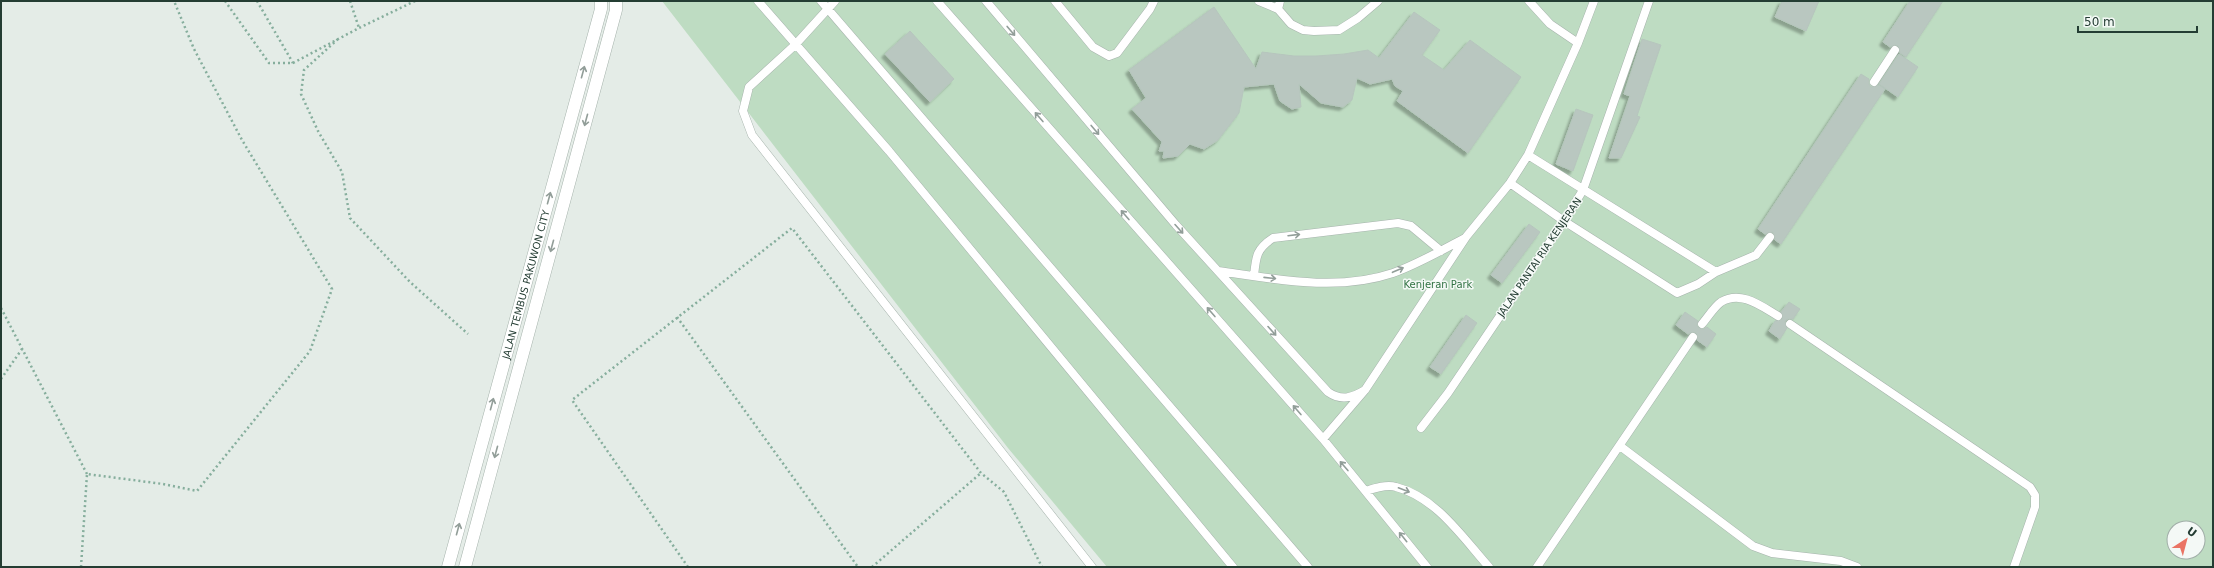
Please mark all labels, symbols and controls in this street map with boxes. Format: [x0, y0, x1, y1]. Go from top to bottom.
scale bar [2078, 8, 2197, 34]
text: 50 m [2084, 15, 2115, 29]
one-way arrow [1007, 25, 1016, 36]
one-way arrow [580, 66, 587, 79]
one-way arrow [1035, 112, 1044, 122]
one-way arrow [582, 113, 589, 126]
one-way arrow [1091, 125, 1100, 135]
one-way arrow [546, 191, 553, 204]
street label: JALAN PANTAI RIA KENJERAN [1495, 196, 1583, 320]
street label: JALAN TEMBUS PAKUWON CITY [500, 208, 552, 361]
one-way arrow [1121, 209, 1130, 220]
one-way arrow [1175, 224, 1184, 234]
one-way arrow [1287, 231, 1300, 239]
one-way arrow [548, 239, 555, 252]
one-way arrow [1392, 266, 1404, 274]
one-way arrow [1263, 274, 1276, 282]
park label: Kenjeran Park [1404, 279, 1473, 290]
one-way arrow [1207, 308, 1216, 318]
one-way arrow [1267, 326, 1277, 336]
one-way arrow [489, 398, 497, 411]
one-way arrow [1292, 405, 1302, 415]
one-way arrow [492, 445, 499, 458]
one-way arrow [1339, 460, 1348, 471]
one-way arrow [1397, 486, 1409, 494]
north arrow [2166, 520, 2206, 560]
one-way arrow [455, 523, 462, 536]
text: U [2184, 524, 2199, 540]
one-way arrow [1398, 531, 1407, 542]

